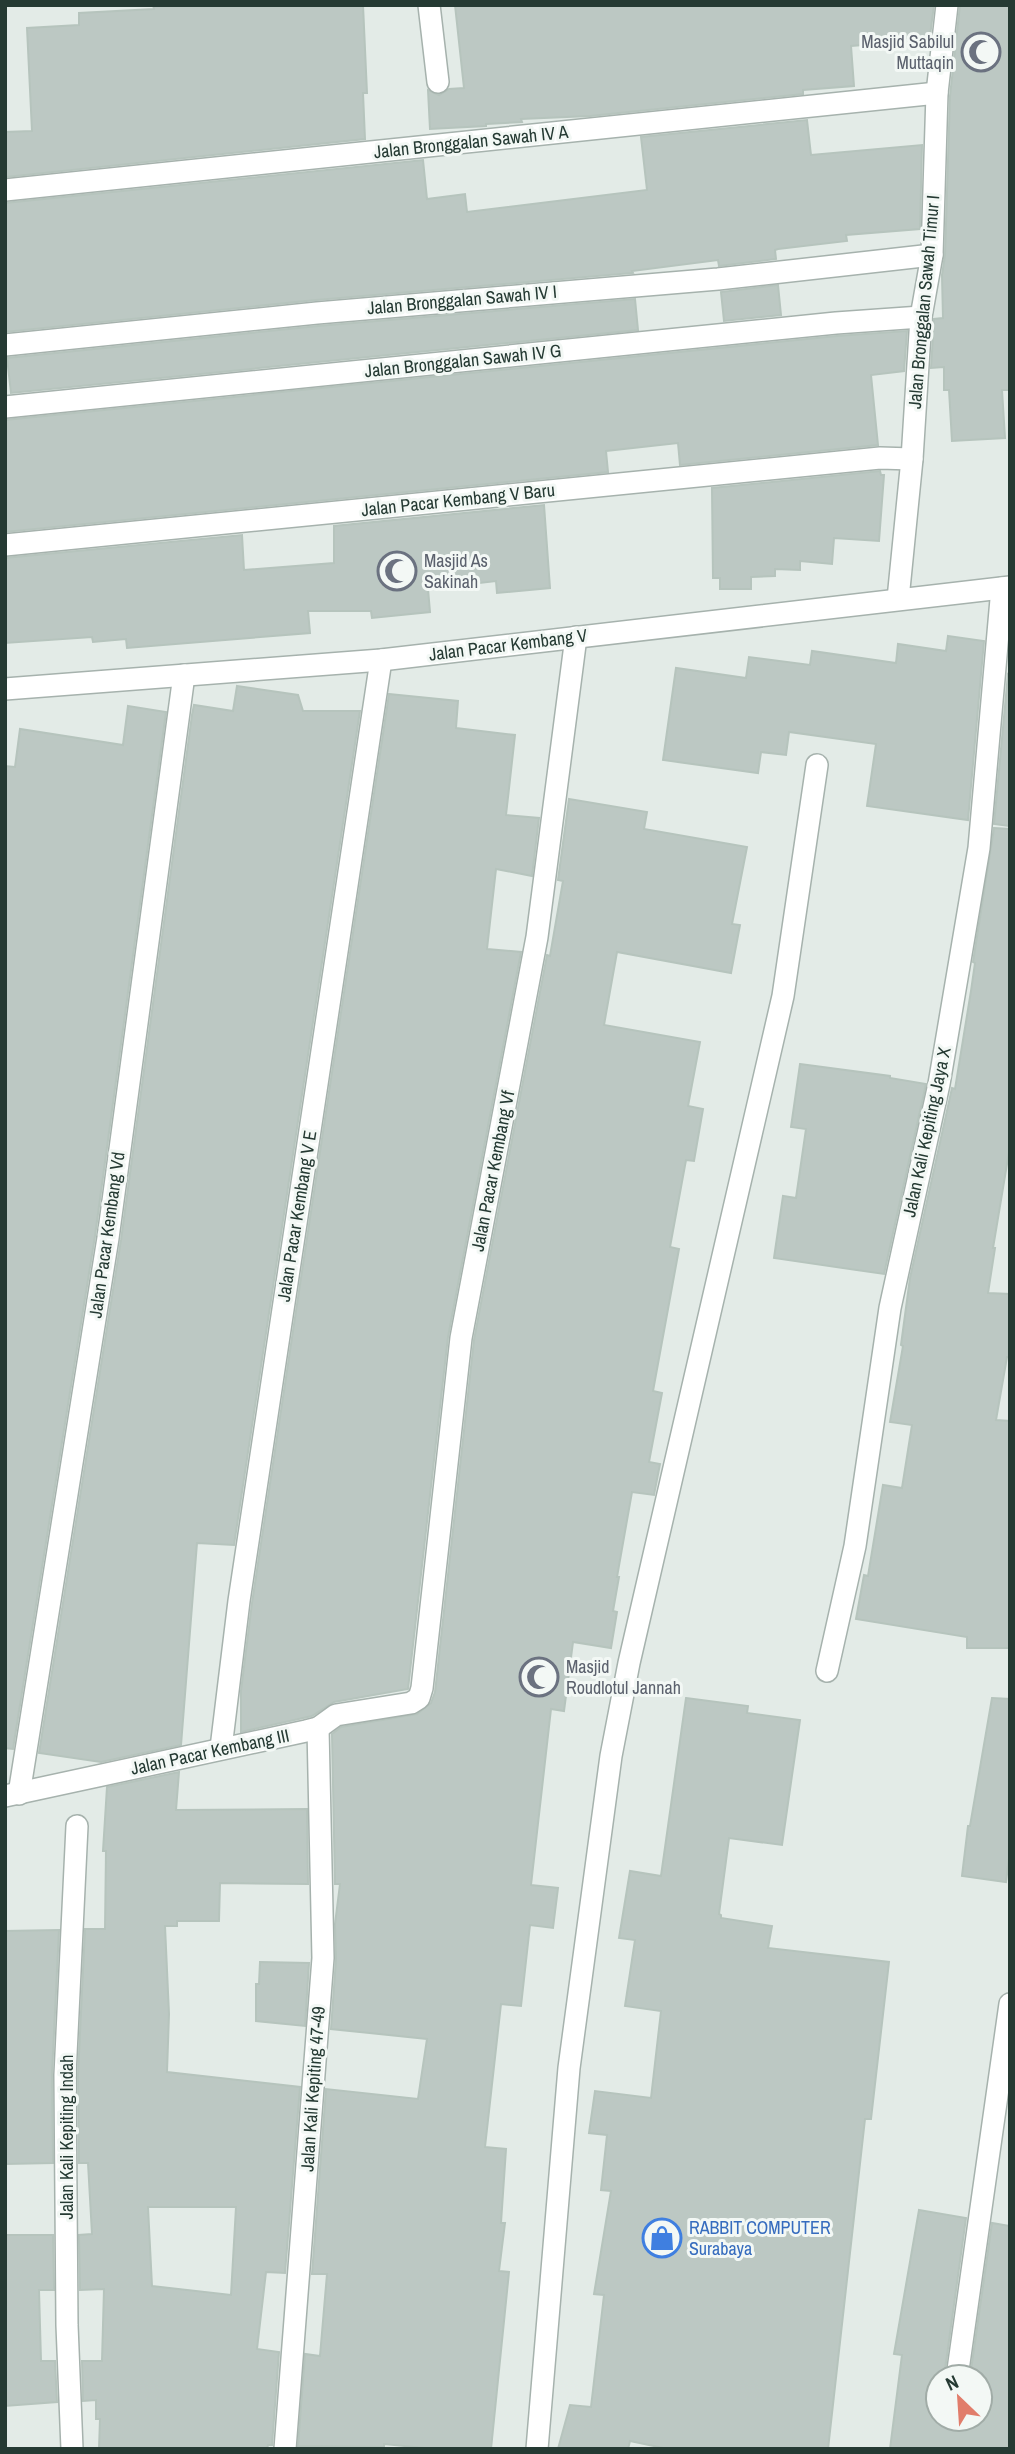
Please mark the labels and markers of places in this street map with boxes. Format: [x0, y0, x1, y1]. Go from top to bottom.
place label: Masjid Sabilul Muttaqin [861, 29, 954, 75]
mosque icon: Masjid Sabilul Muttaqin [960, 31, 1002, 73]
place label: Masjid As Sakinah [424, 548, 488, 594]
mosque icon: Masjid As Sakinah [376, 550, 418, 592]
place label: Masjid Roudlotul Jannah [566, 1654, 681, 1700]
mosque icon: Masjid Roudlotul Jannah [518, 1656, 560, 1698]
place label: RABBIT COMPUTER Surabaya [689, 2215, 831, 2261]
shop icon: RABBIT COMPUTER Surabaya [641, 2217, 683, 2259]

